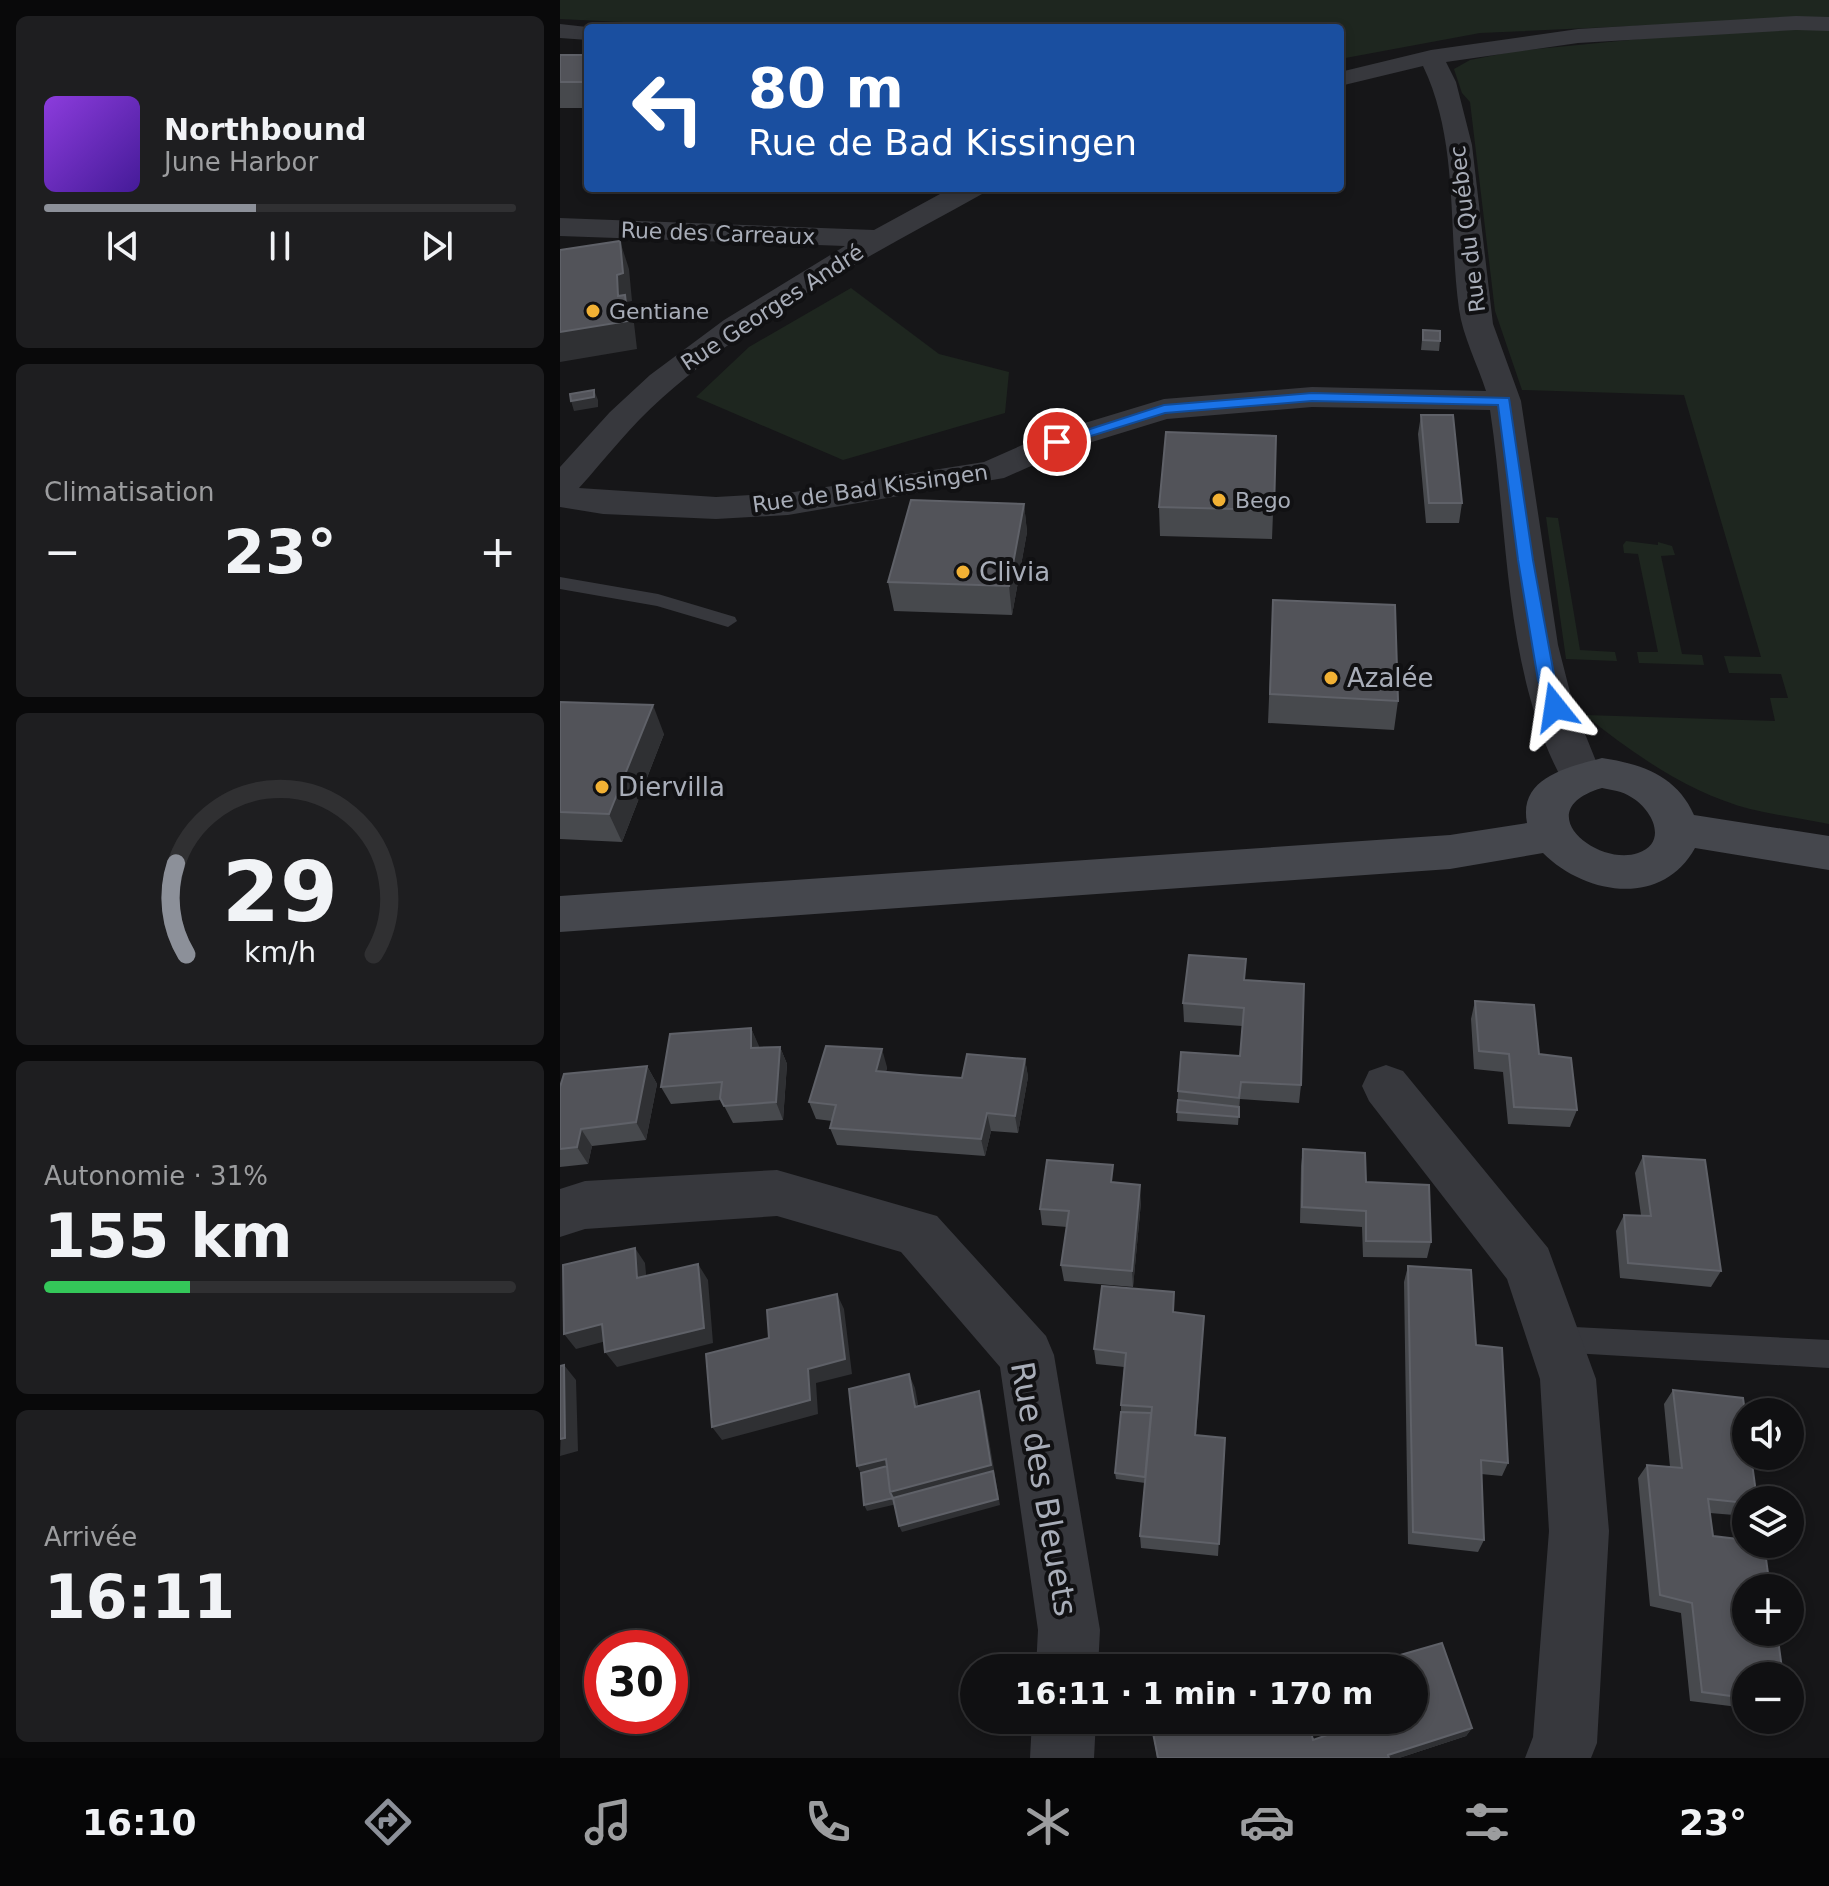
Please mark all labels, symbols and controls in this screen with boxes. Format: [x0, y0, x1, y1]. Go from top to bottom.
text: 80 m [748, 55, 904, 120]
icon: left [616, 56, 720, 160]
text: Northbound [164, 112, 367, 147]
text: Rue de Bad Kissingen [748, 122, 1137, 163]
street label: Rue du Québec [1445, 144, 1490, 314]
text: June Harbor [164, 147, 318, 177]
street label: Rue des Carreaux [620, 218, 816, 249]
icon: previous [101, 224, 145, 268]
icon: pause [258, 224, 302, 268]
icon: next [415, 224, 459, 268]
street label: Rue Georges André [676, 239, 868, 376]
place label: Gentiane [609, 299, 709, 324]
marker: Gentiane [584, 302, 602, 320]
pin [1023, 408, 1091, 476]
icon: arrive [1035, 420, 1079, 464]
street label: Rue de Bad Kissingen [751, 460, 990, 517]
text: Climatisation [44, 477, 215, 507]
place label: Bego [1235, 488, 1291, 513]
marker: Bego [1210, 491, 1228, 509]
text: 23° [223, 517, 337, 587]
text: − [44, 526, 81, 577]
text: + [479, 526, 516, 577]
place label: Clivia [979, 557, 1050, 587]
marker: Clivia [954, 563, 972, 581]
place label: Azalée [1347, 663, 1434, 693]
position arrow [1513, 665, 1597, 749]
marker: Azalée [1322, 669, 1340, 687]
place label: Diervilla [618, 772, 725, 802]
marker: Diervilla [593, 778, 611, 796]
text: 29 [222, 844, 338, 941]
text: km/h [244, 935, 316, 969]
text: Autonomie · 31% [44, 1161, 268, 1191]
text: 155 km [44, 1201, 293, 1271]
street label: Rue des Bleuets [1003, 1359, 1085, 1619]
map controls [1732, 1398, 1804, 1734]
button: sound [1732, 1398, 1804, 1470]
button: layers [1732, 1486, 1804, 1558]
text: Arrivée [44, 1522, 137, 1552]
text: 16:11 [44, 1562, 235, 1632]
button: + [1732, 1574, 1804, 1646]
speed limit sign: 30 [584, 1630, 688, 1734]
button: − [1732, 1662, 1804, 1734]
text: 16:11 · 1 min · 170 m [1015, 1676, 1373, 1711]
icon: directions [360, 1794, 416, 1850]
icon: music [580, 1794, 636, 1850]
icon: phone [800, 1794, 856, 1850]
icon: climate [1020, 1794, 1076, 1850]
icon: car [1239, 1794, 1295, 1850]
icon: filters [1459, 1794, 1515, 1850]
text: 16:10 [82, 1802, 196, 1843]
text: 23° [1679, 1802, 1747, 1843]

